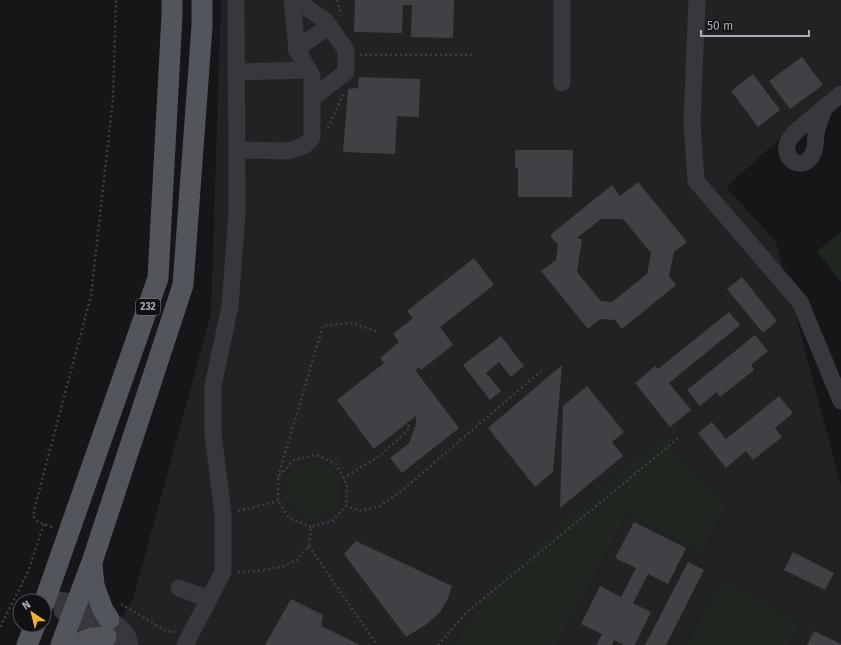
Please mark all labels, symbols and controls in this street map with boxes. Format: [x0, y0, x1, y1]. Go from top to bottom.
scale bar [701, 12, 809, 38]
text: 50 m [707, 19, 733, 33]
road number: 232 [136, 299, 160, 315]
north arrow [12, 593, 52, 633]
text: N [20, 598, 33, 613]

